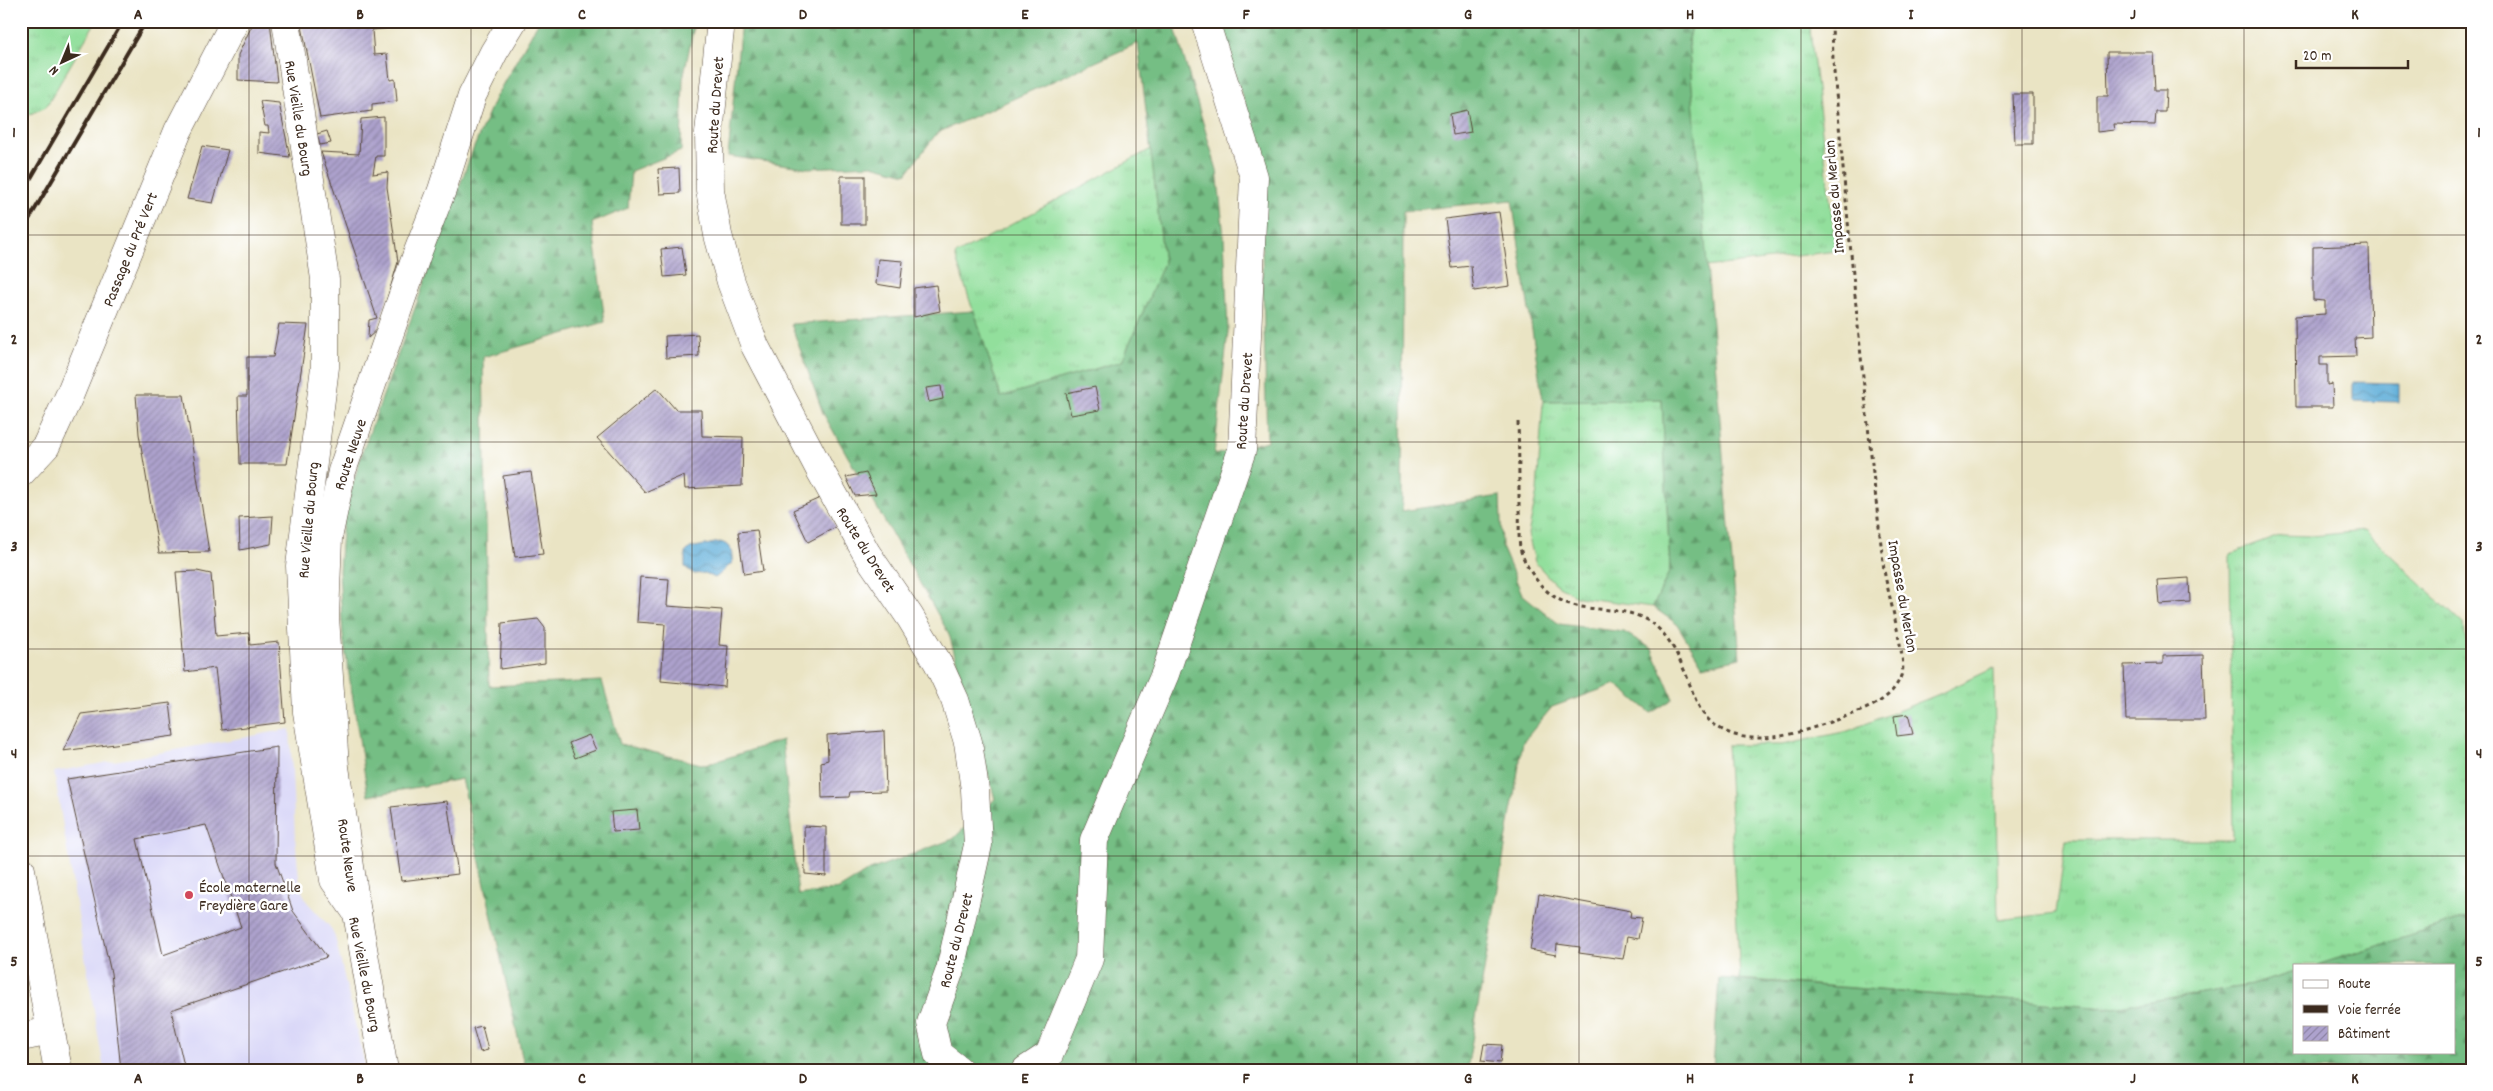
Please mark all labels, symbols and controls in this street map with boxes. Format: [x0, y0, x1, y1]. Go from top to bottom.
text: A [134, 4, 143, 27]
text: B [356, 4, 364, 27]
text: C [578, 4, 586, 27]
text: D [799, 4, 808, 27]
text: E [1021, 4, 1029, 27]
text: F [1242, 4, 1250, 27]
text: G [1464, 4, 1472, 27]
text: H [1686, 4, 1694, 27]
text: I [1909, 4, 1915, 27]
text: J [2130, 4, 2136, 27]
text: K [2351, 4, 2359, 27]
north arrow [38, 38, 88, 88]
scale bar [2296, 38, 2408, 70]
text: 20 m [2303, 46, 2331, 68]
street label: Route du Drevet [702, 56, 731, 155]
street label: Rue Vieille du Bourg [277, 59, 318, 178]
text: N [45, 60, 64, 80]
text: 1 [12, 122, 16, 145]
text: 1 [2477, 122, 2481, 145]
street label: Impasse du Merlon [1819, 139, 1852, 254]
street label: Passage du Pré Vert [98, 189, 165, 311]
text: 2 [11, 329, 18, 352]
text: 2 [2476, 329, 2483, 352]
street label: Route du Drevet [1231, 352, 1260, 451]
street label: Route Neuve [329, 416, 374, 494]
street label: Rue Vieille du Bourg [293, 461, 326, 579]
street label: Route du Drevet [829, 503, 900, 598]
text: 3 [10, 536, 18, 559]
text: 3 [2475, 536, 2483, 559]
street label: Impasse du Merlon [1880, 538, 1923, 654]
text: 4 [11, 743, 17, 766]
text: 4 [2476, 743, 2482, 766]
street label: Route Neuve [330, 817, 363, 894]
place label: École maternelle Freydière Gare [199, 877, 301, 918]
marker: École maternelle Freydière Gare [183, 889, 195, 901]
street label: Route du Drevet [934, 891, 980, 991]
street label: Rue Vieille du Bourg [341, 915, 386, 1034]
text: 5 [10, 951, 18, 974]
text: 5 [2475, 951, 2483, 974]
legend [2293, 964, 2456, 1054]
text: Route [2338, 974, 2371, 996]
text: Voie ferrée [2338, 1000, 2401, 1022]
text: Bâtiment [2338, 1024, 2391, 1046]
text: A [134, 1068, 143, 1091]
text: B [356, 1068, 364, 1091]
text: C [578, 1068, 586, 1091]
text: D [799, 1068, 808, 1091]
text: E [1021, 1068, 1029, 1091]
text: F [1242, 1068, 1250, 1091]
text: G [1464, 1068, 1472, 1091]
text: H [1686, 1068, 1694, 1091]
text: I [1909, 1068, 1915, 1091]
text: J [2130, 1068, 2136, 1091]
text: K [2351, 1068, 2359, 1091]

